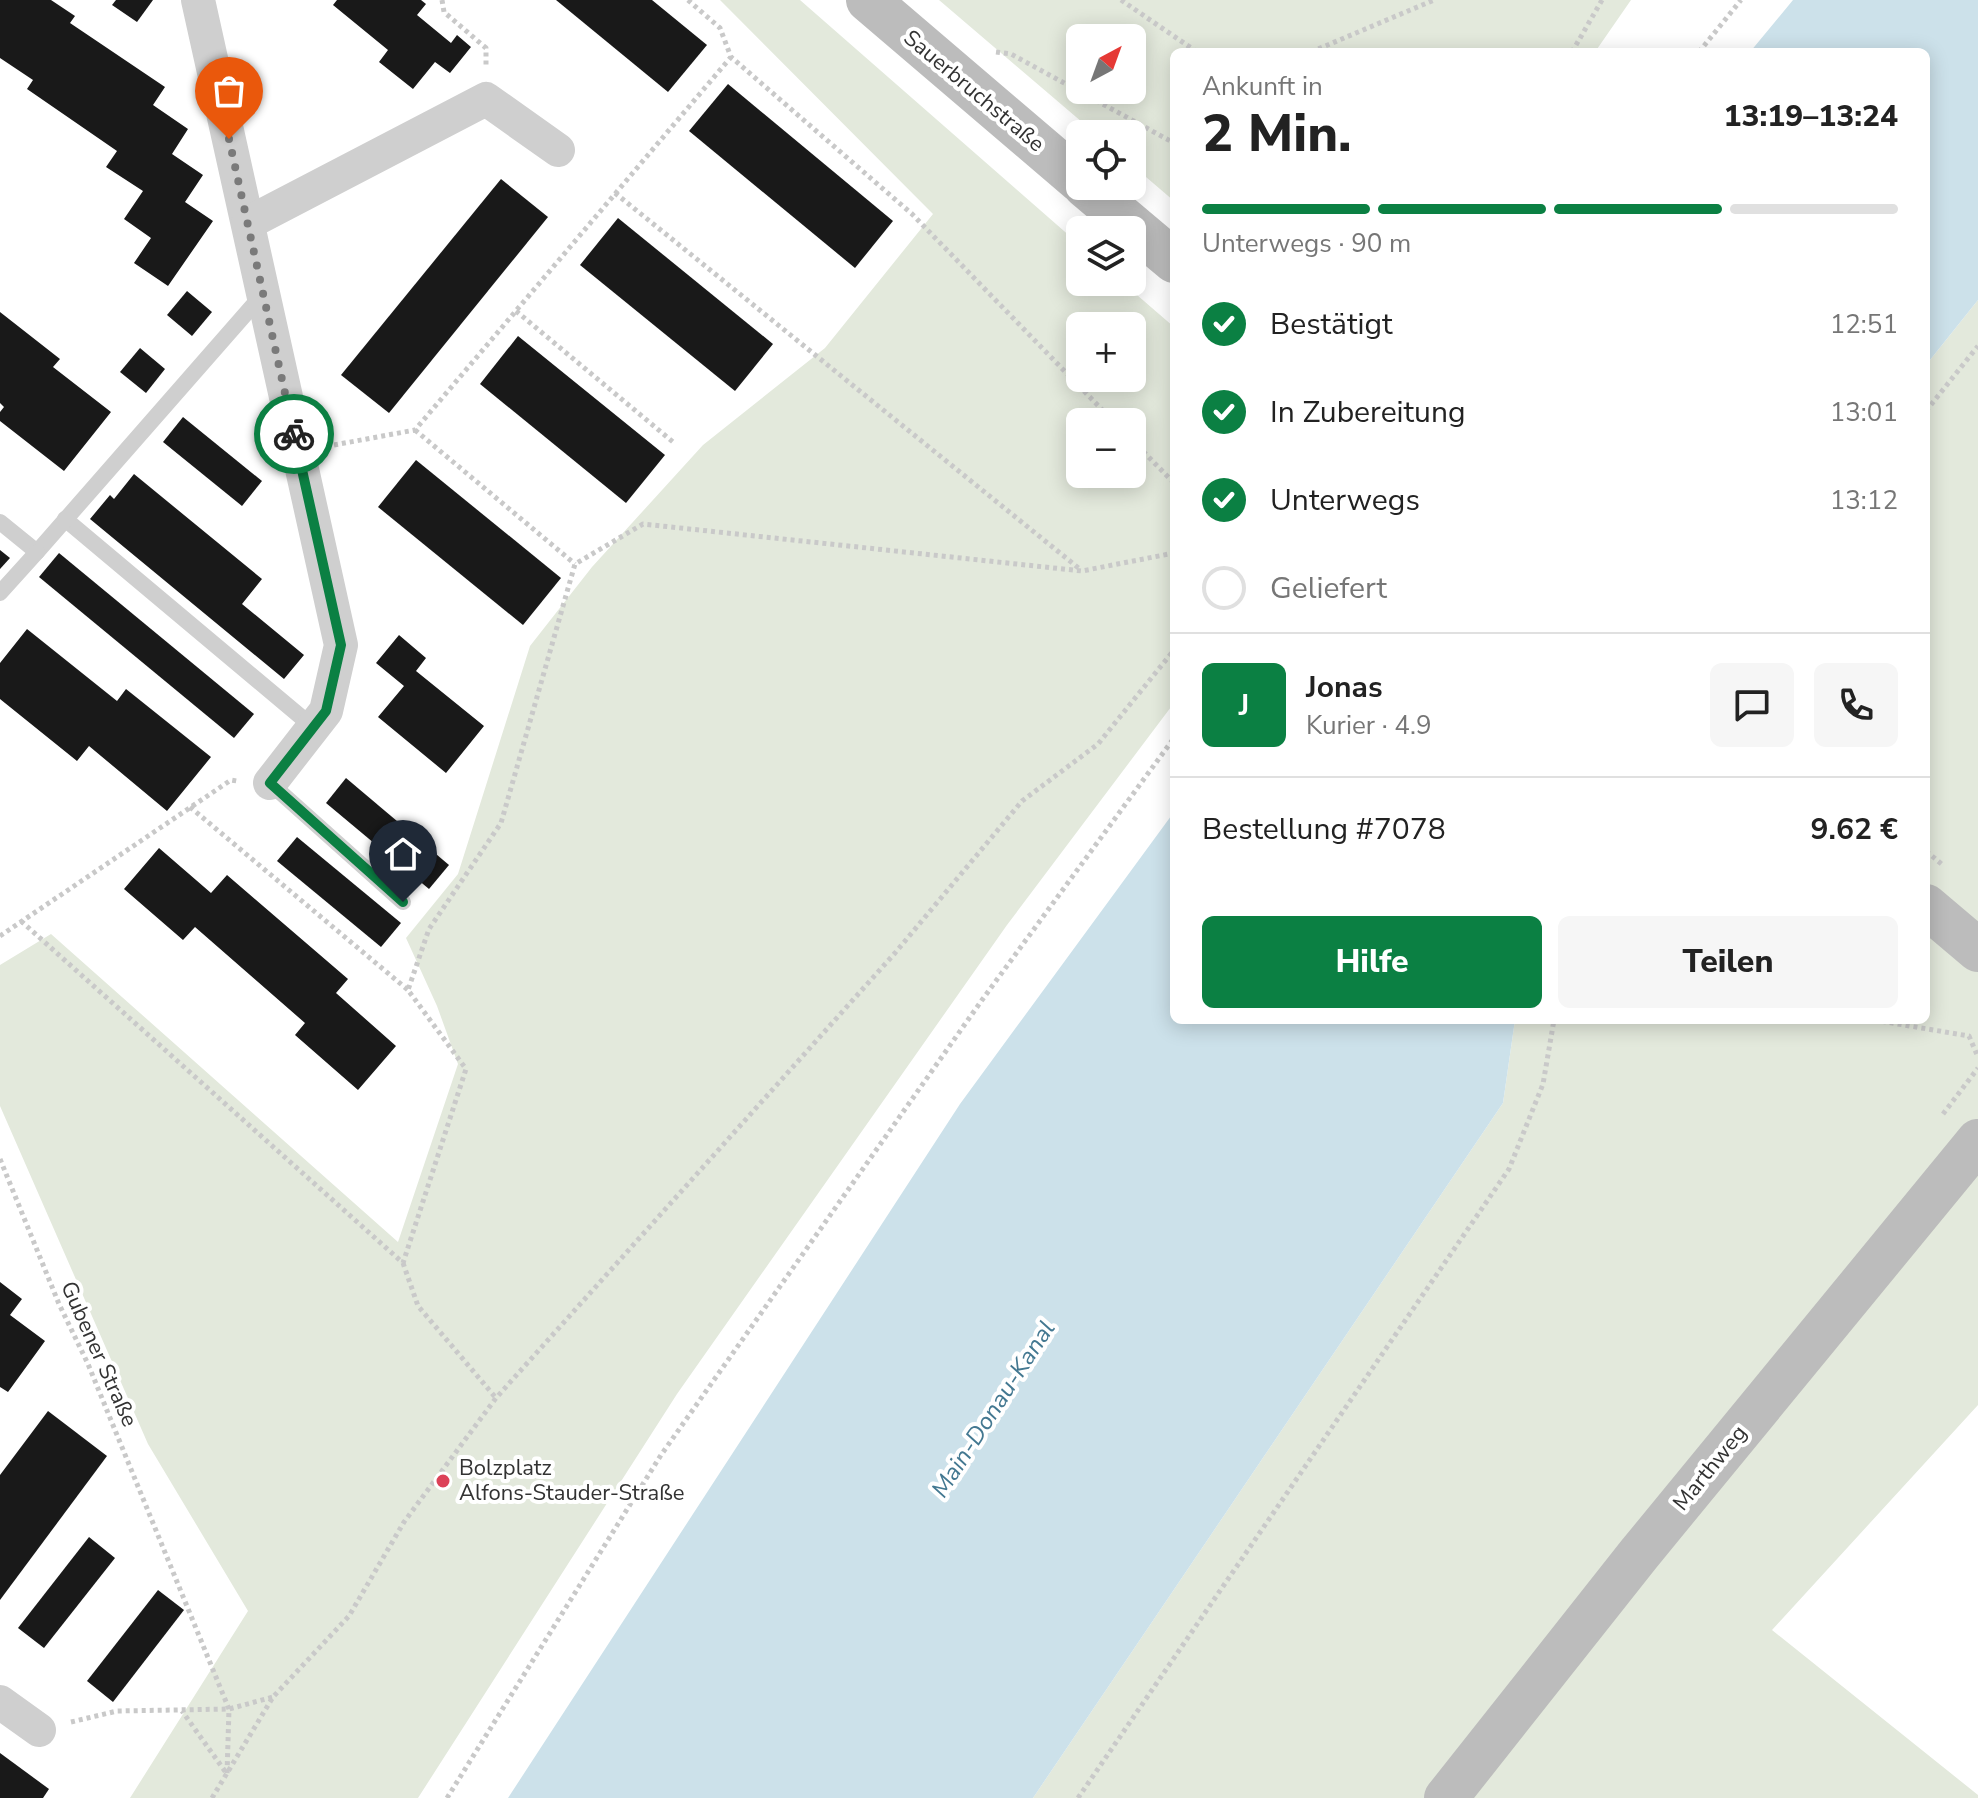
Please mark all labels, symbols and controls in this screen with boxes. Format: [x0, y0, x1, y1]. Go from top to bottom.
street label: Sauerbruchstraße [897, 23, 1051, 159]
north arrow [1066, 24, 1146, 104]
map controls [1066, 24, 1146, 488]
pin [195, 57, 263, 139]
icon: bag [207, 69, 251, 113]
text: Ankunft in [1202, 69, 1323, 104]
text: 13:19–13:24 [1723, 96, 1898, 137]
text: 2 Min. [1202, 98, 1352, 169]
button: locate [1066, 120, 1146, 200]
button: layers [1066, 216, 1146, 296]
text: Unterwegs · 90 m [1202, 226, 1411, 261]
icon: check [1202, 302, 1246, 346]
text: Bestätigt [1270, 304, 1392, 345]
text: 12:51 [1830, 307, 1898, 342]
button: + [1066, 312, 1146, 392]
icon: check [1202, 390, 1246, 434]
text: In Zubereitung [1270, 392, 1466, 433]
courier [254, 394, 334, 474]
text: 13:01 [1830, 395, 1898, 430]
button: − [1066, 408, 1146, 488]
icon: bike [272, 412, 316, 456]
icon: check [1202, 478, 1246, 522]
text: Unterwegs [1270, 480, 1420, 521]
text: 13:12 [1830, 483, 1898, 518]
text: Geliefert [1270, 568, 1387, 609]
button: chat [1710, 663, 1794, 747]
button: phone [1814, 663, 1898, 747]
text: Jonas [1306, 667, 1383, 708]
text: J [1239, 685, 1249, 726]
text: Kurier · 4.9 [1306, 708, 1431, 743]
text: Bestellung #7078 [1202, 809, 1446, 850]
text: 9.62 € [1810, 809, 1898, 850]
pin [369, 820, 437, 902]
icon: home [381, 832, 425, 876]
button: Hilfe [1202, 916, 1542, 1008]
button: Teilen [1558, 916, 1898, 1008]
street label: Gubener Straße [53, 1276, 145, 1432]
water label: Main-Donau-Kanal [924, 1314, 1062, 1504]
street label: Marthweg [1666, 1419, 1754, 1517]
place label: Bolzplatz Alfons-Stauder-Straße [459, 1453, 684, 1508]
marker: Bolzplatz Alfons-Stauder-Straße [434, 1472, 452, 1490]

